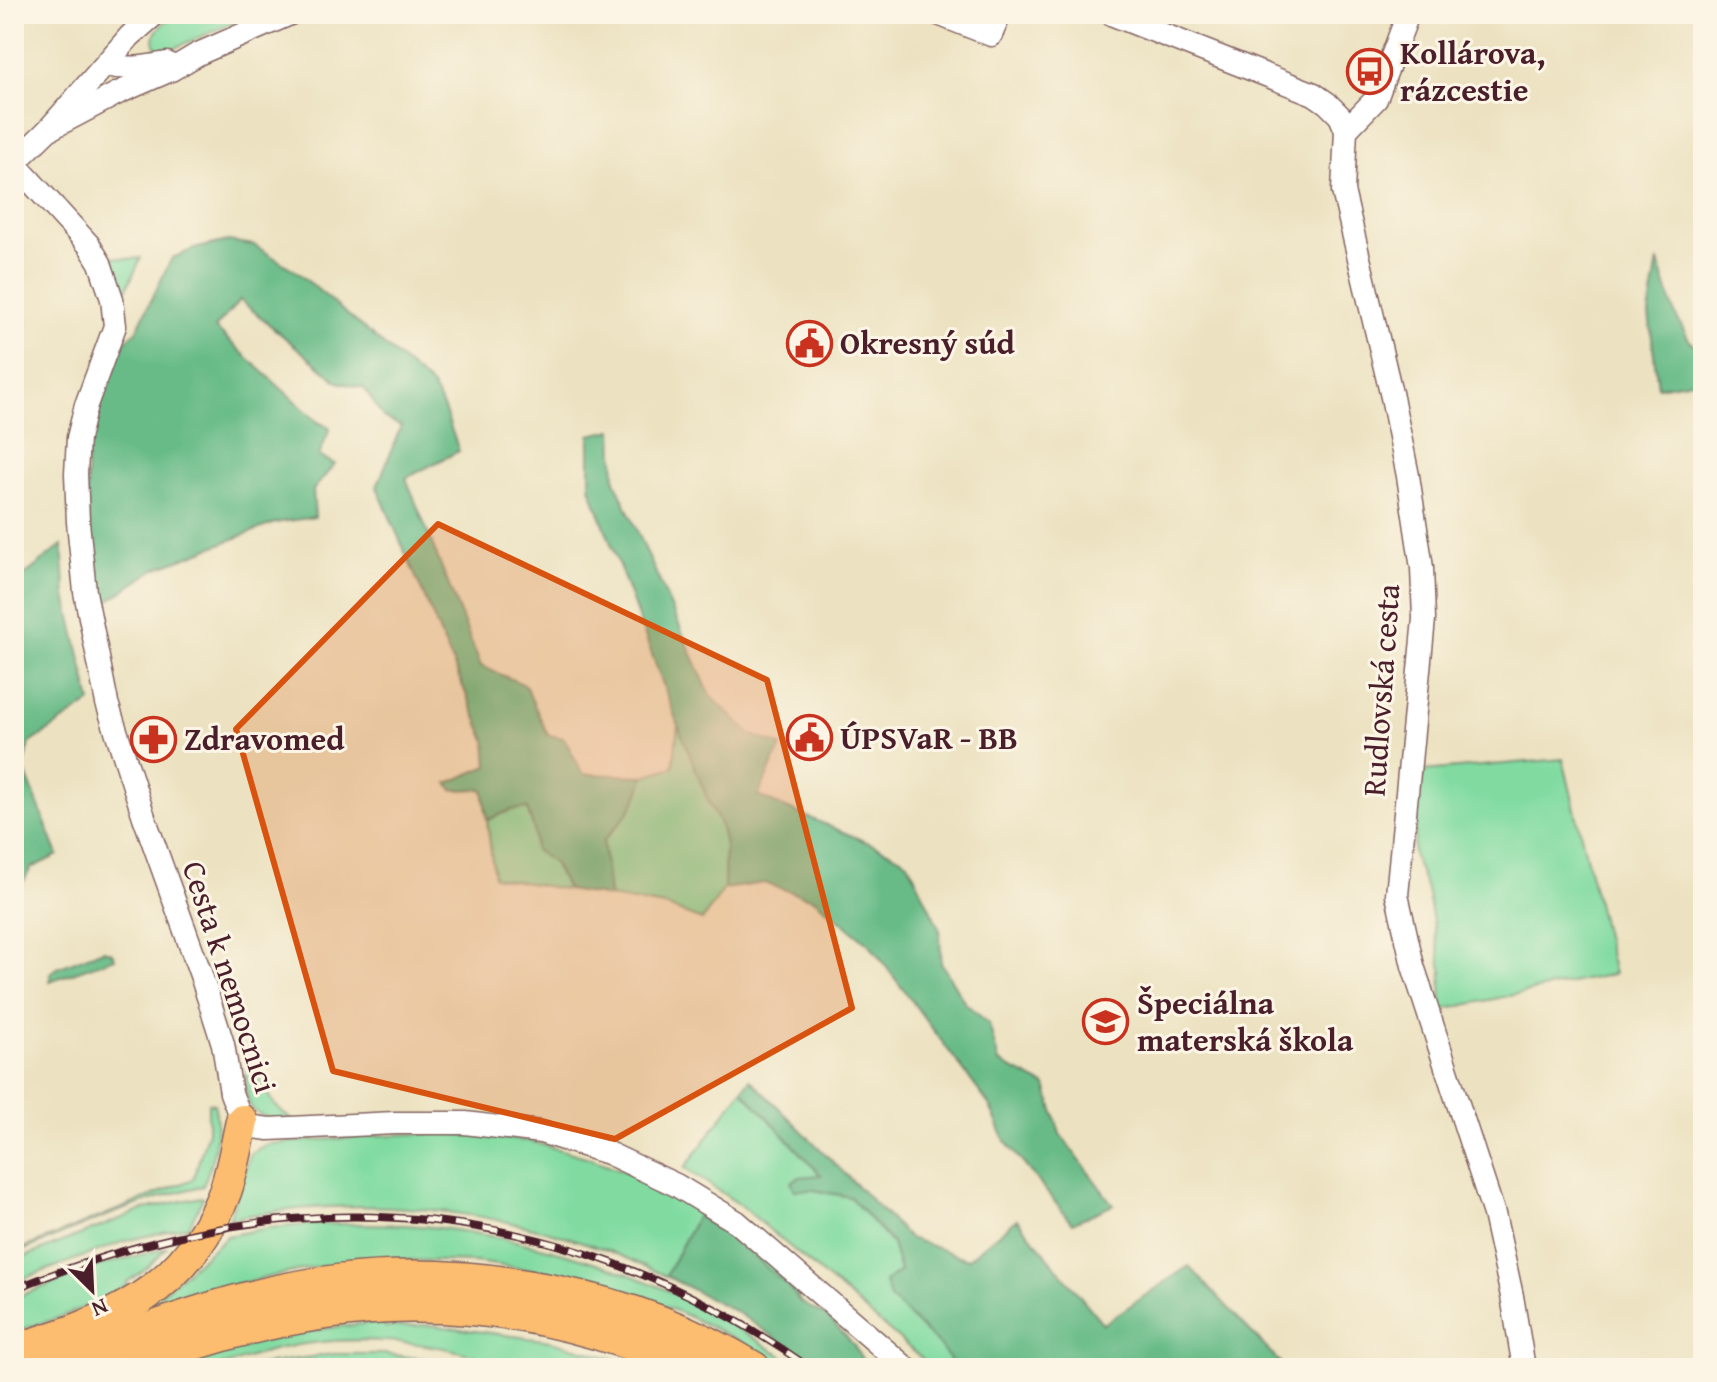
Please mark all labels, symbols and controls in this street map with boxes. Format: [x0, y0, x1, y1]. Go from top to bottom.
place label: Kollárova, rázcestie [1400, 29, 1545, 113]
bus stop icon: Kollárova, rázcestie [1345, 47, 1393, 95]
public building icon: Okresný súd [785, 319, 833, 367]
place label: Okresný súd [840, 319, 1015, 366]
street label: Rudlovská cesta [1350, 582, 1411, 798]
public building icon: ÚPSVaR - BB [785, 714, 833, 762]
place label: ÚPSVaR - BB [840, 714, 1018, 761]
pharmacy icon: Zdravomed [129, 715, 177, 763]
place label: Zdravomed [184, 715, 345, 762]
street label: Cesta k nemocnici [171, 855, 290, 1099]
place label: Špeciálna materská škola [1137, 979, 1354, 1063]
school or university icon: Špeciálna materská škola [1082, 997, 1130, 1045]
north arrow [52, 1250, 132, 1330]
text: N [87, 1291, 113, 1326]

